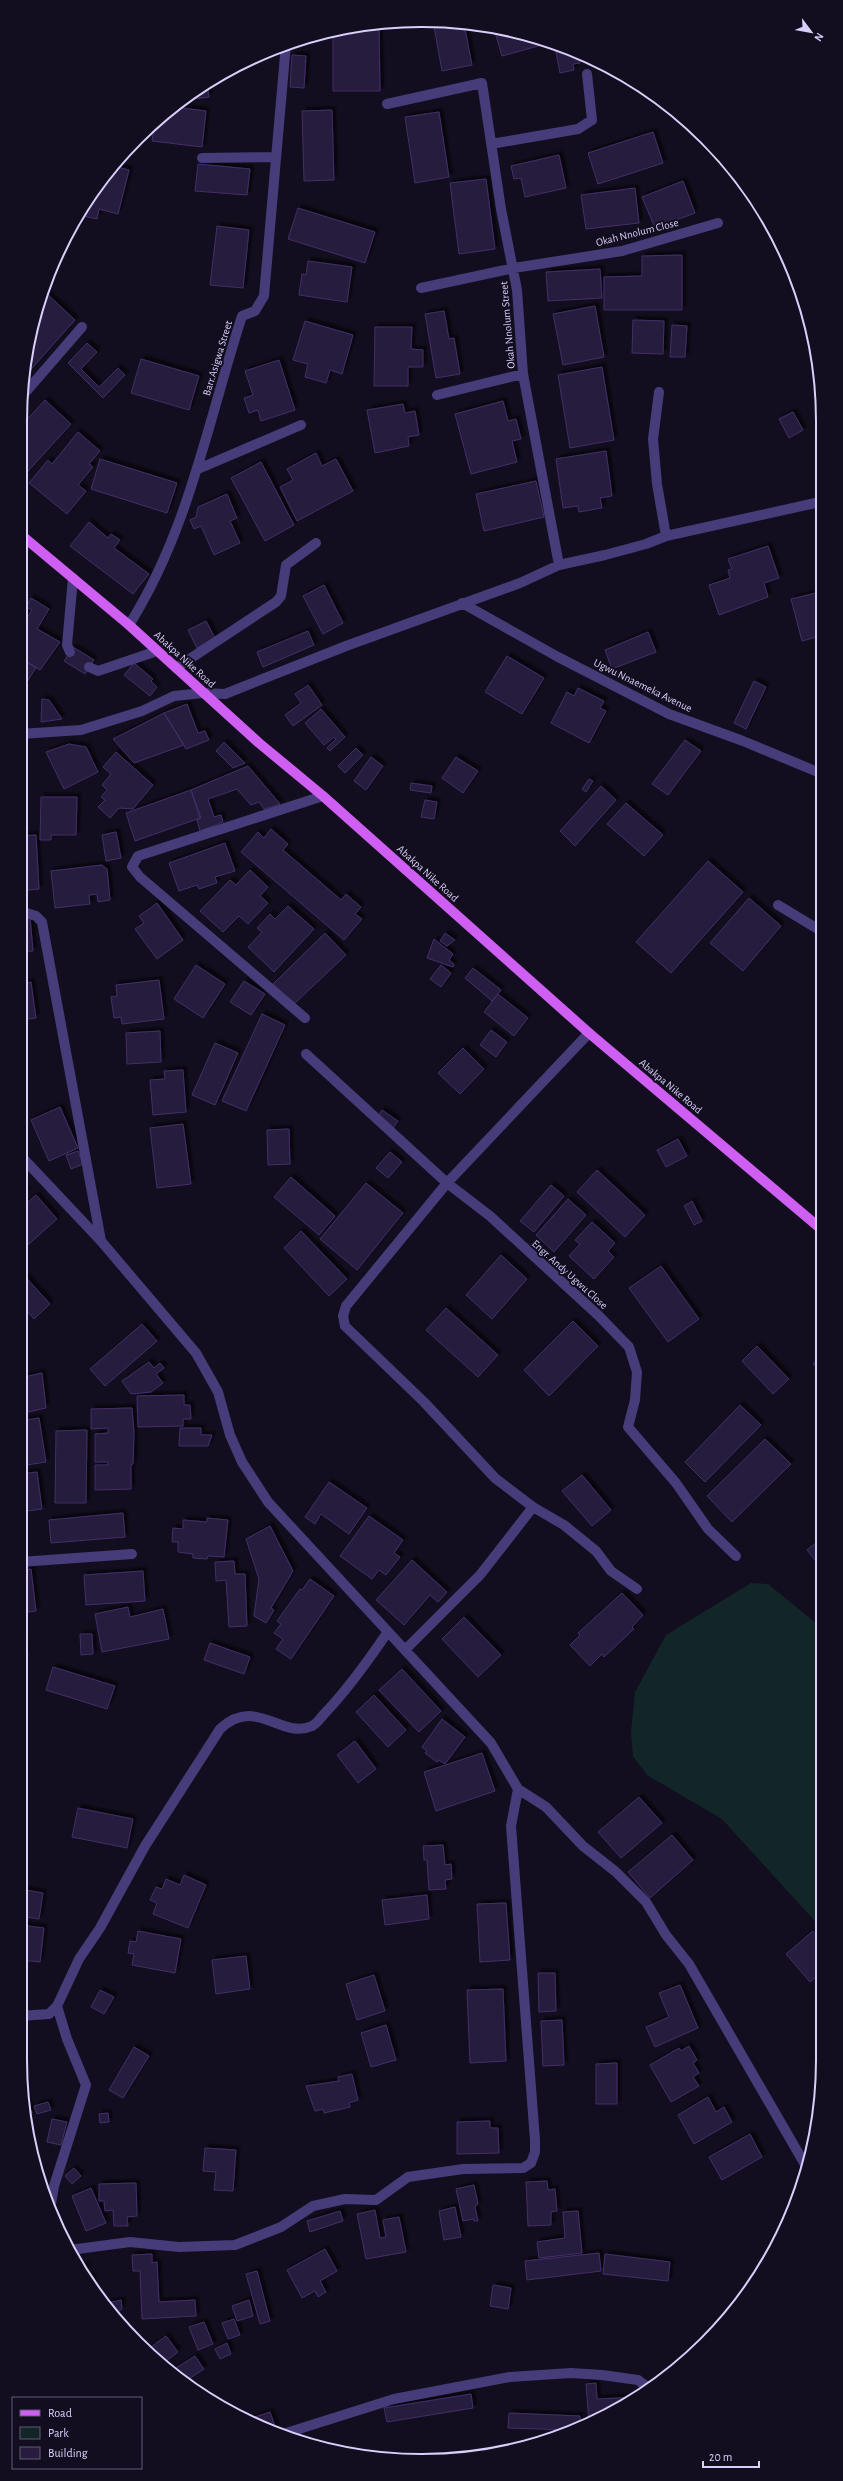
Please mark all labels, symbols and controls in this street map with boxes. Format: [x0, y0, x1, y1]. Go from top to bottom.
north arrow [791, 12, 831, 52]
text: N [812, 31, 826, 43]
street label: Okah Nnolum Close [595, 217, 680, 248]
street label: Okah Nnolum Street [498, 280, 517, 369]
street label: Barr.Asigwa Street [201, 319, 234, 397]
street label: Abakpa Nike Road [152, 629, 218, 690]
street label: Ugwu Nnaemeka Avenue [592, 657, 694, 714]
street label: Abakpa Nike Road [395, 843, 461, 904]
street label: Abakpa Nike Road [637, 1057, 704, 1116]
street label: Engr. Andy Ugwu Close [530, 1238, 610, 1311]
legend [12, 2397, 142, 2469]
text: Road [48, 2407, 72, 2419]
text: Park [48, 2427, 69, 2439]
scale bar [703, 2443, 759, 2469]
text: Building [48, 2447, 88, 2459]
text: 20 m [709, 2451, 732, 2463]

